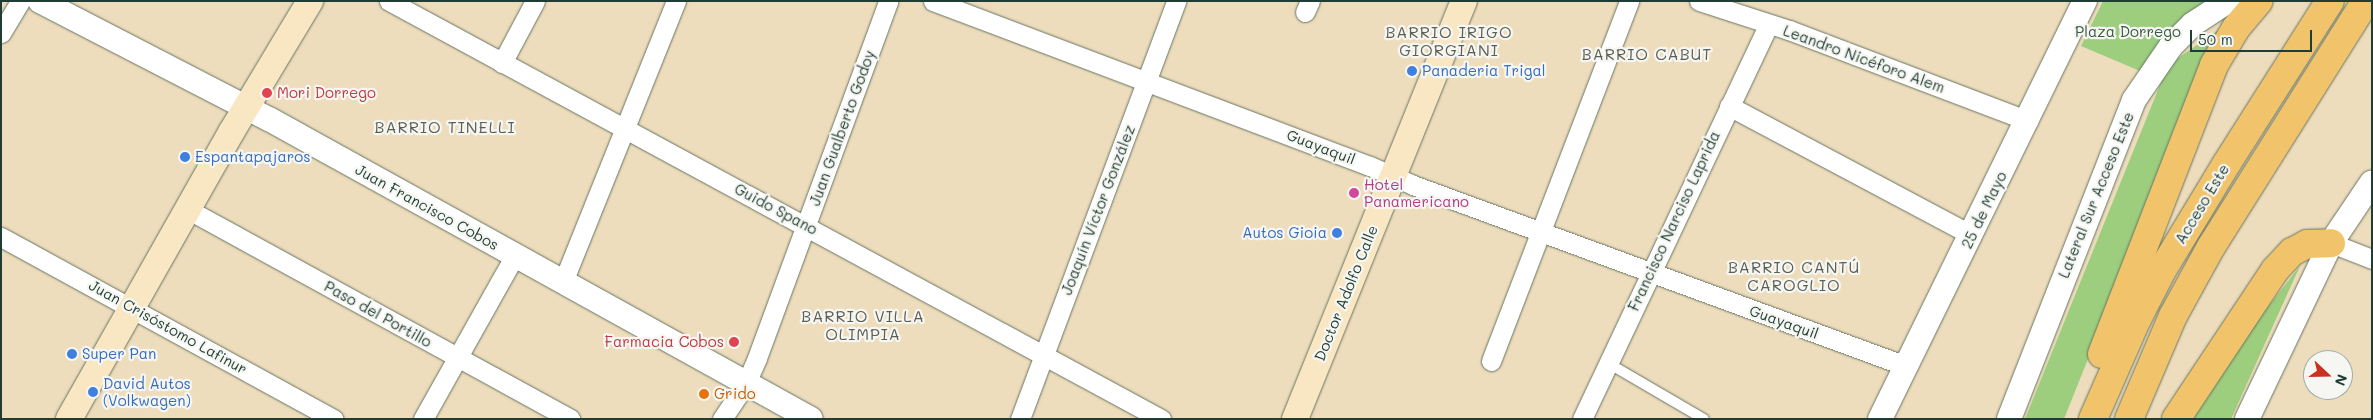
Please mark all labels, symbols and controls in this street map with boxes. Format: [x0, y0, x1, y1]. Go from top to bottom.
scale bar [2193, 20, 2316, 52]
street label: Leandro Nicéforo Alem [1781, 21, 1947, 97]
district label: BARRIO IRIGO GIORGIANI [1384, 22, 1514, 60]
park label: Plaza Dorrego [2075, 23, 2181, 41]
text: 50 m [2198, 29, 2233, 49]
district label: BARRIO CABUT [1580, 44, 1714, 64]
street label: Juan Gualberto Godoy [805, 48, 879, 208]
place label: Panaderia Trigal [1422, 62, 1546, 80]
marker: Panaderia Trigal [1406, 65, 1418, 77]
place label: Mori Dorrego [277, 84, 376, 102]
marker: Mori Dorrego [261, 87, 273, 99]
street label: Lateral Sur Acceso Este [2054, 109, 2138, 281]
district label: BARRIO TINELLI [373, 117, 517, 137]
street label: Joaquín Víctor González [1057, 123, 1139, 297]
street label: Guayaquil [1284, 126, 1358, 168]
street label: Francisco Narciso Laprida [1624, 128, 1724, 314]
place label: Espantapajaros [195, 148, 310, 166]
marker: Espantapajaros [179, 151, 191, 163]
street label: Juan Francisco Cobos [352, 160, 502, 254]
street label: Acceso Este [2171, 161, 2233, 247]
street label: 25 de Mayo [1958, 169, 2010, 251]
place label: Hotel Panamericano [1364, 175, 1469, 210]
street label: Guido Spano [731, 180, 821, 238]
marker: Hotel Panamericano [1348, 187, 1360, 199]
street label: Doctor Adolfo Calle [1311, 223, 1381, 363]
place label: Autos Gioia [1242, 224, 1327, 242]
marker: Autos Gioia [1331, 227, 1343, 239]
district label: BARRIO CANTÚ CAROGLIO [1726, 257, 1862, 295]
street label: Juan Crisóstomo Lafinur [86, 276, 250, 378]
street label: Paso del Portillo [321, 277, 435, 351]
street label: Guayaquil [1747, 301, 1821, 343]
district label: BARRIO VILLA OLIMPIA [800, 306, 926, 344]
place label: Farmacia Cobos [605, 333, 724, 351]
marker: Farmacia Cobos [728, 336, 740, 348]
place label: Super Pan [82, 345, 156, 363]
marker: Super Pan [66, 348, 78, 360]
north arrow [2303, 350, 2353, 400]
text: N [2331, 372, 2352, 389]
place label: David Autos (Volkwagen) [103, 374, 191, 409]
place label: Grido [714, 385, 756, 403]
marker: David Autos (Volkwagen) [87, 386, 99, 398]
marker: Grido [698, 388, 710, 400]

